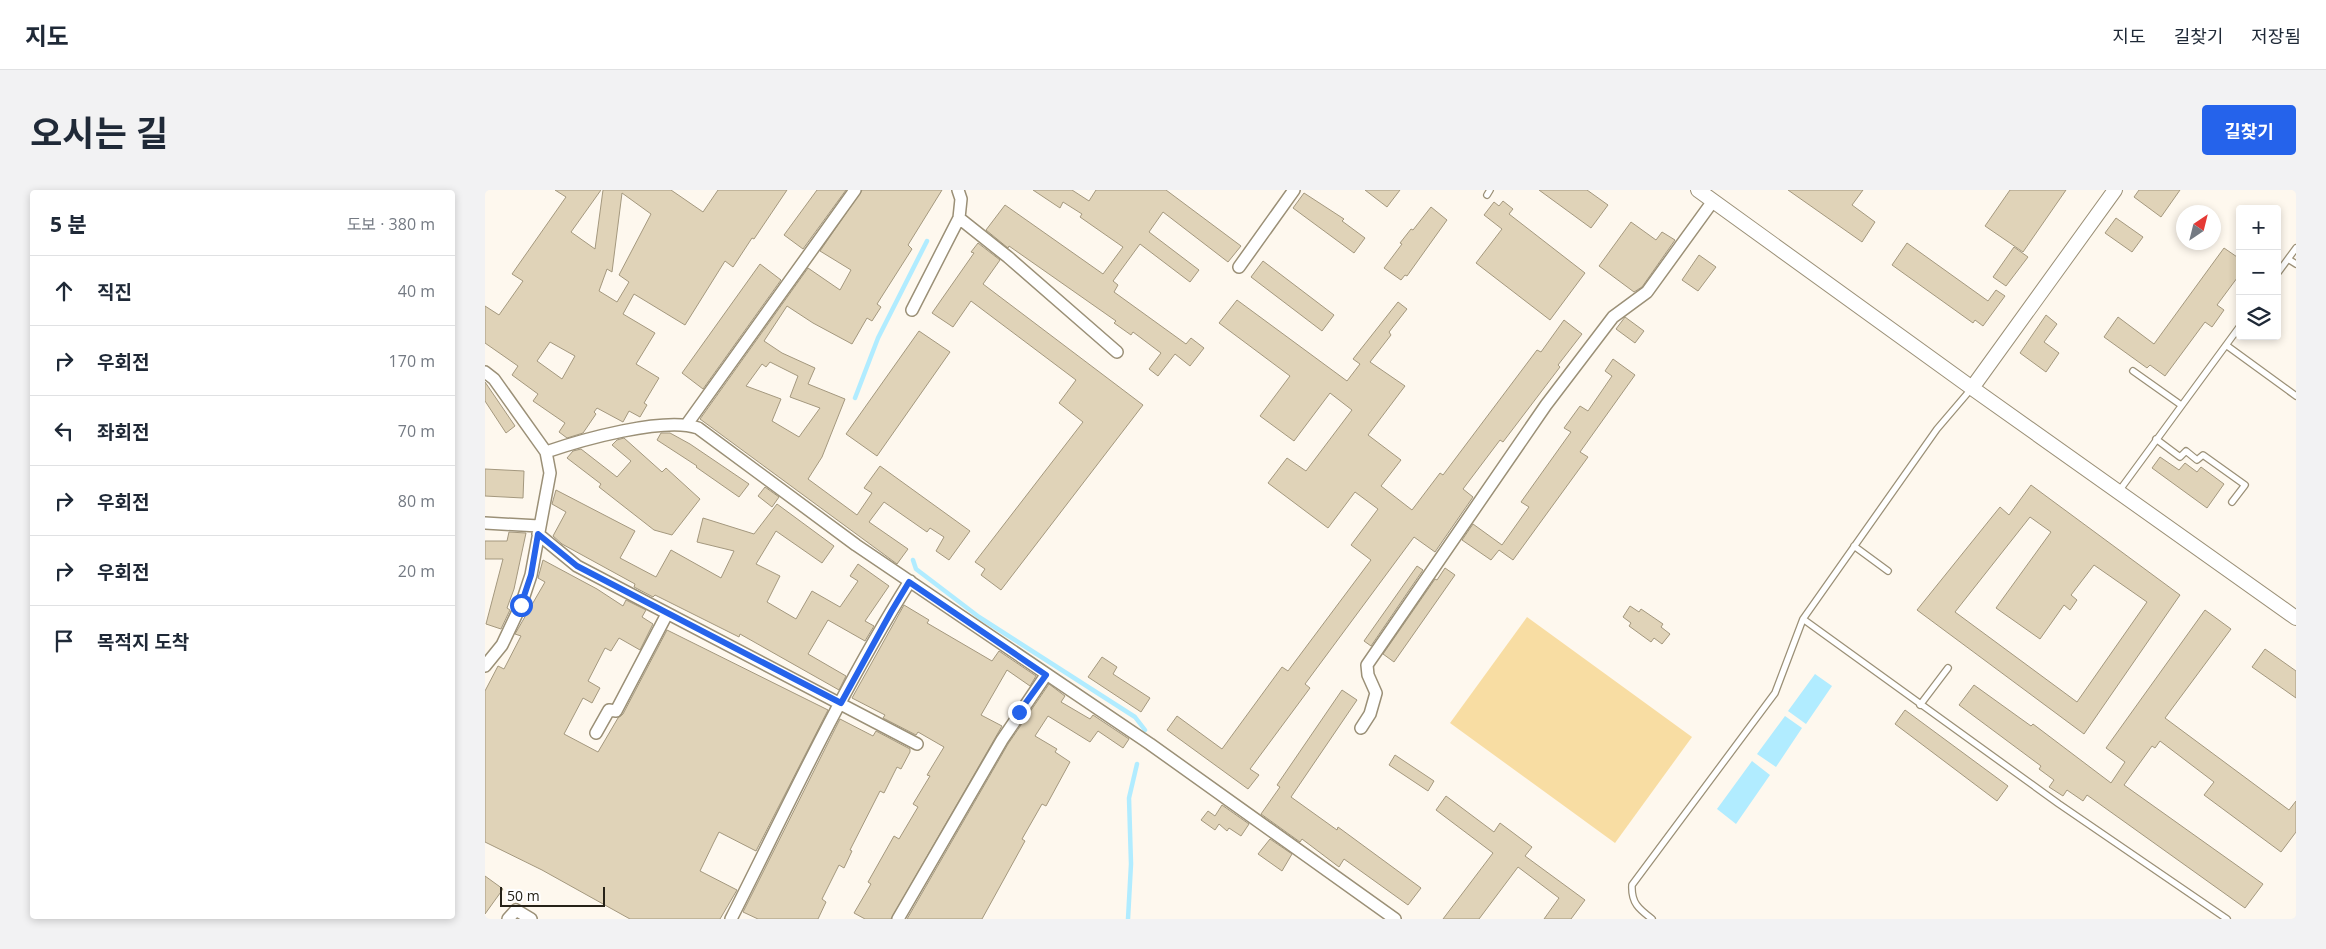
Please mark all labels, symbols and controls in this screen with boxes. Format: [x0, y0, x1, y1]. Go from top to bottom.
text: 지도 [25, 19, 69, 52]
text: 지도 [2113, 24, 2146, 48]
text: 길찾기 [2174, 24, 2223, 48]
text: 저장됨 [2251, 24, 2301, 48]
button: 길찾기 [2202, 105, 2296, 155]
text: 오시는 길 [30, 109, 168, 156]
north arrow [2176, 205, 2221, 250]
map controls [2236, 205, 2281, 340]
button: + [2236, 205, 2281, 250]
text: 5 분 [50, 210, 87, 238]
text: 도보 · 380 m [347, 213, 435, 235]
button: − [2236, 250, 2281, 295]
icon: ahead [50, 277, 78, 305]
text: 직진 [97, 279, 132, 305]
text: 40 m [398, 280, 435, 302]
button: layers [2236, 295, 2281, 340]
icon: right [50, 347, 78, 375]
text: 우회전 [97, 349, 149, 375]
text: 170 m [389, 350, 435, 372]
icon: left [50, 417, 78, 445]
text: 좌회전 [97, 419, 149, 445]
text: 70 m [398, 420, 435, 442]
icon: right [50, 487, 78, 515]
text: 우회전 [97, 489, 149, 515]
text: 80 m [398, 490, 435, 512]
icon: right [50, 557, 78, 585]
text: 우회전 [97, 559, 149, 585]
text: 20 m [398, 560, 435, 582]
route start [510, 594, 533, 617]
icon: arrive [50, 627, 78, 655]
text: 목적지 도착 [97, 629, 189, 655]
route end [1008, 701, 1031, 724]
scale bar [500, 884, 605, 907]
text: 50 m [507, 886, 540, 905]

